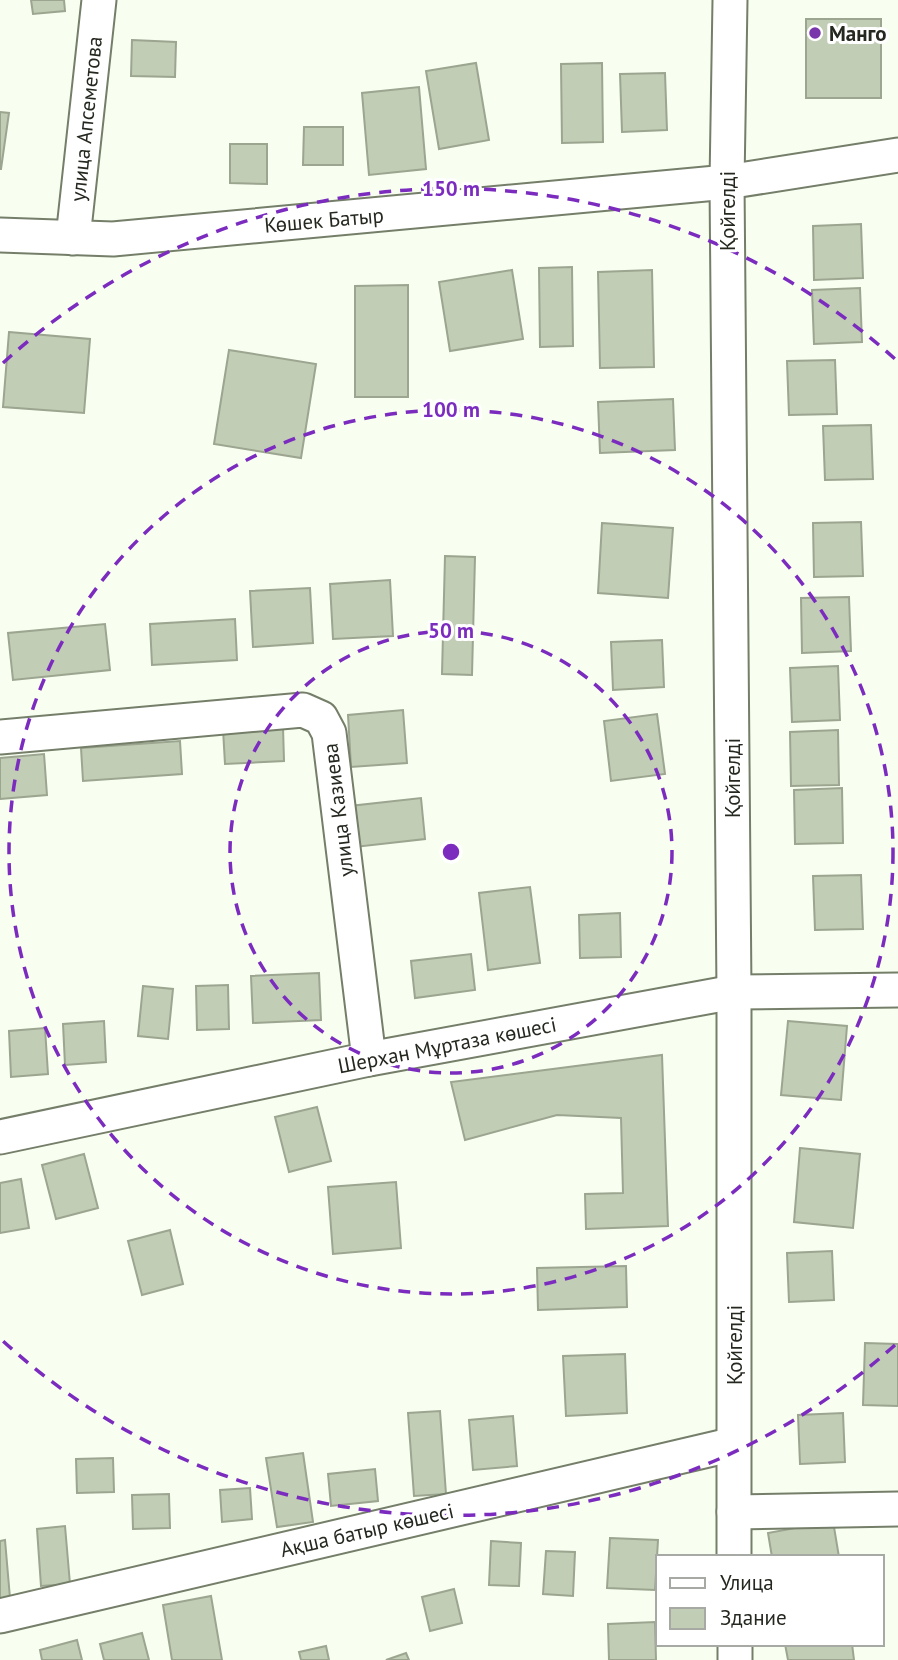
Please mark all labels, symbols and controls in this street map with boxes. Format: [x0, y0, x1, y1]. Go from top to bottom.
place label: Манго [829, 20, 887, 47]
marker: Манго [807, 25, 823, 41]
street label: улица Апсеметова [64, 35, 108, 203]
street label: Қойгелді [714, 171, 741, 251]
text: 150 m [422, 175, 480, 202]
street label: Көшек Батыр [263, 201, 385, 239]
text: 100 m [422, 396, 480, 423]
text: 50 m [428, 617, 474, 644]
street label: Қойгелді [719, 738, 746, 818]
street label: улица Казиева [316, 742, 360, 878]
centre of rings [439, 840, 463, 864]
street label: Шерхан Мұртаза көшесі [335, 1011, 559, 1079]
street label: Қойгелді [721, 1305, 748, 1385]
street label: Ақша батыр көшесі [278, 1497, 456, 1563]
legend [656, 1555, 884, 1646]
text: Улица [720, 1569, 774, 1596]
text: Здание [720, 1604, 787, 1631]

